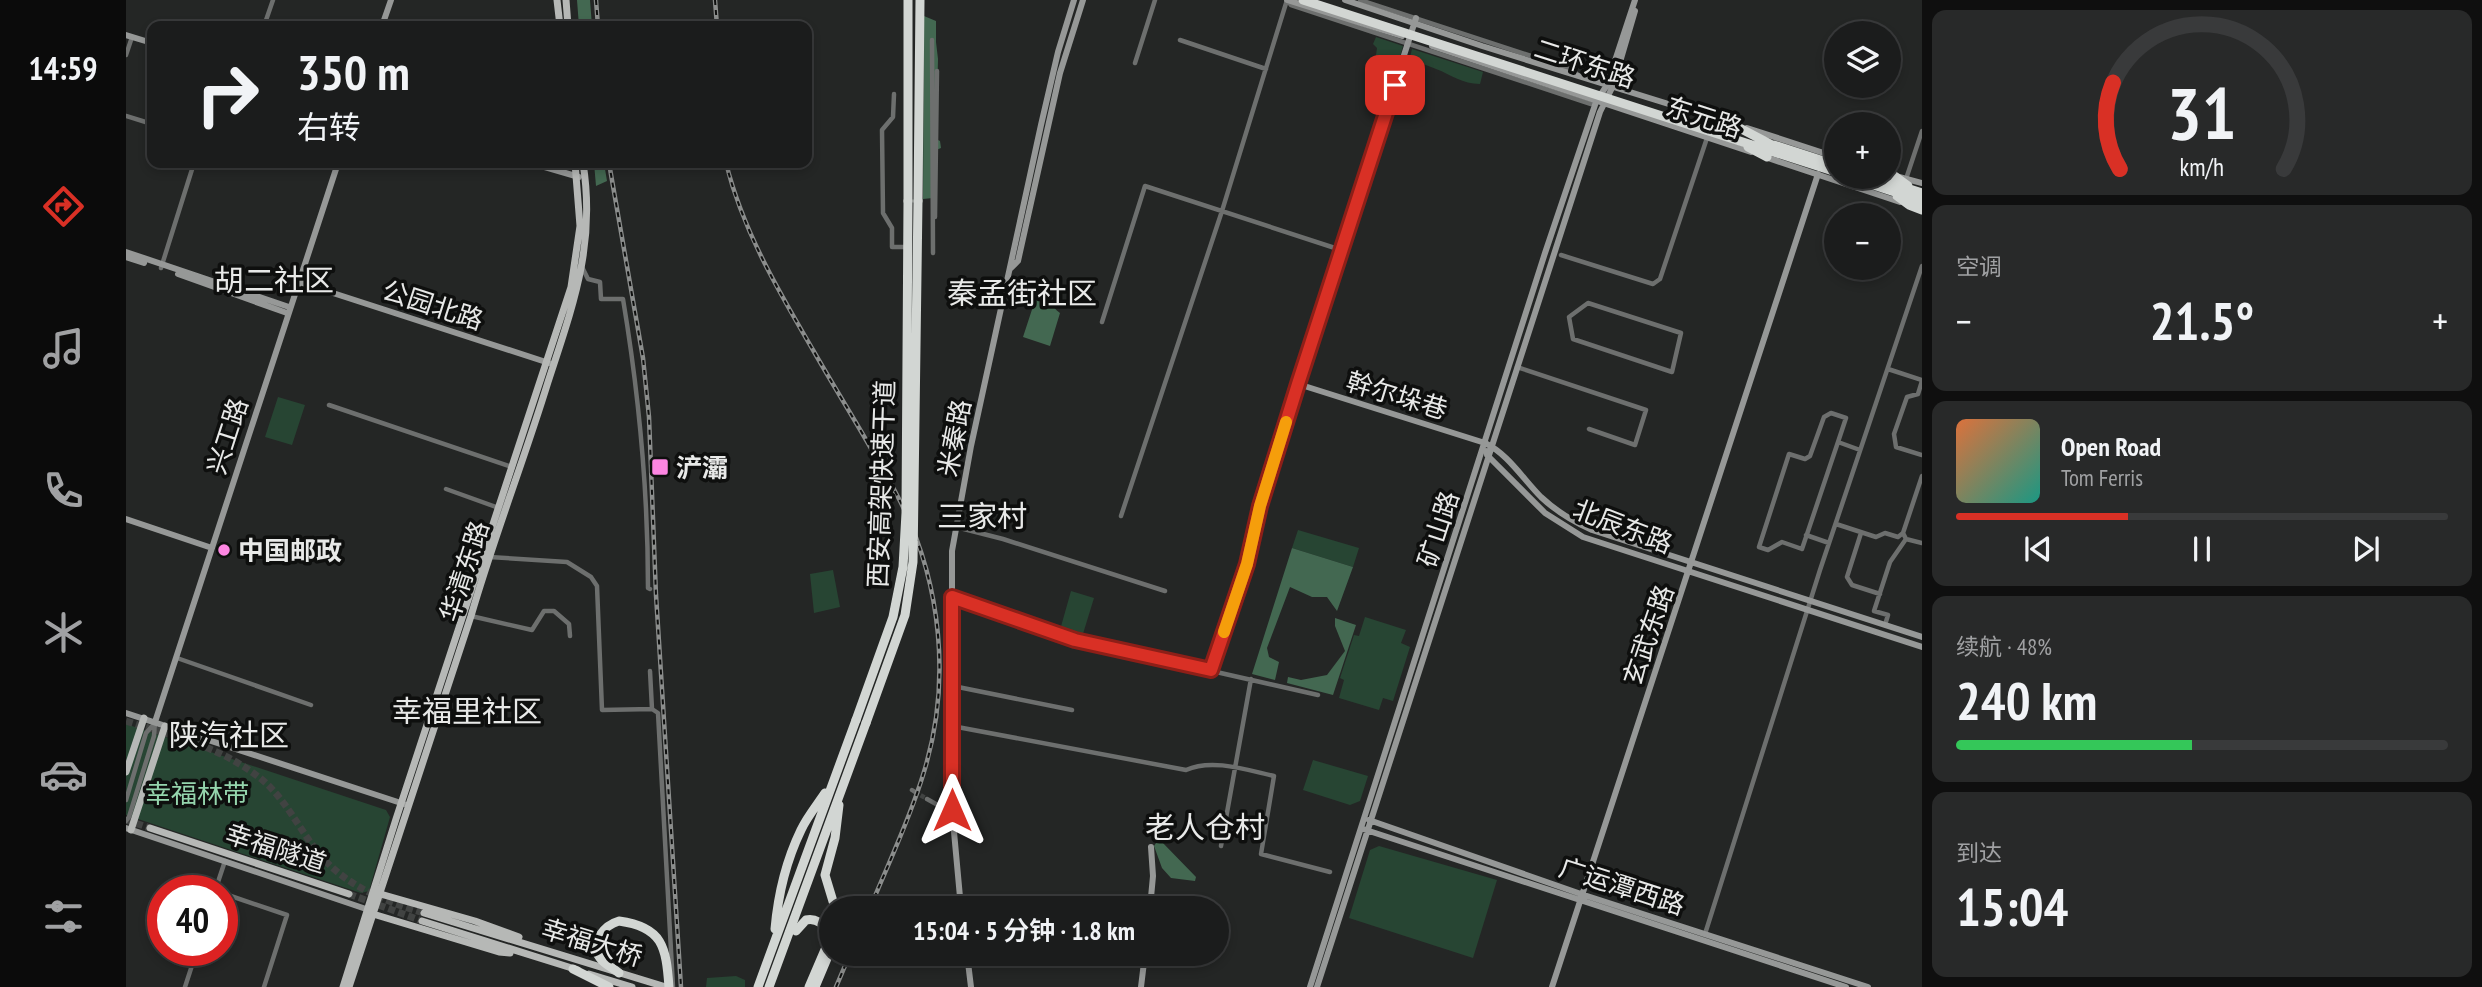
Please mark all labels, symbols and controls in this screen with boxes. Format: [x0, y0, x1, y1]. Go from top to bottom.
map controls [1824, 21, 1901, 280]
button: layers [1824, 21, 1901, 98]
street label: 二环东路 [1530, 31, 1640, 95]
text: 350 m [297, 40, 410, 104]
text: 14:59 [28, 47, 98, 89]
icon: right [182, 49, 273, 140]
pin [1365, 55, 1425, 115]
text: 31 [2167, 65, 2237, 159]
icon: arrive [1376, 66, 1414, 104]
street label: 东元路 [1662, 89, 1746, 145]
text: 右转 [297, 106, 361, 148]
button: + [1824, 112, 1901, 189]
text: km/h [2180, 151, 2224, 183]
icon: directions [39, 182, 88, 231]
button: − [1824, 203, 1901, 280]
text: 空调 [1956, 252, 2002, 281]
district label: 胡二社区 [214, 260, 334, 299]
street label: 公园北路 [378, 273, 488, 337]
district label: 秦孟街社区 [947, 273, 1097, 312]
text: 21.5° [2150, 287, 2254, 354]
text: − [1956, 296, 1972, 345]
text: + [2432, 296, 2448, 345]
icon: music [39, 324, 88, 373]
street label: 幹尔垛巷 [1342, 364, 1452, 426]
street label: 西安高架快速干道 [861, 379, 901, 589]
street label: 兴工路 [199, 394, 255, 478]
street label: 米秦路 [930, 397, 978, 479]
text: Open Road [2061, 430, 2161, 463]
place label: 浐灞 [676, 451, 728, 484]
marker: 浐灞 [650, 457, 670, 477]
text: Tom Ferris [2061, 463, 2143, 492]
icon: phone [39, 466, 88, 515]
street label: 矿山路 [1410, 487, 1466, 571]
street label: 北辰东路 [1569, 492, 1677, 560]
district label: 三家村 [937, 496, 1027, 535]
street label: 华清东路 [432, 516, 496, 626]
icon: previous [2019, 530, 2057, 568]
icon: pause [2183, 530, 2221, 568]
icon: next [2347, 530, 2385, 568]
place label: 中国邮政 [238, 534, 342, 567]
marker: 中国邮政 [216, 542, 232, 558]
street label: 玄武东路 [1615, 580, 1681, 690]
icon: climate [39, 608, 88, 657]
text: 续航 · 48% [1956, 632, 2052, 661]
text: 240 km [1956, 667, 2097, 734]
district label: 幸福里社区 [392, 691, 542, 730]
district label: 陕汽社区 [169, 715, 289, 754]
icon: car [39, 750, 88, 799]
position arrow [915, 773, 989, 847]
park label: 幸福林带 [145, 777, 249, 810]
district label: 老人仓村 [1145, 807, 1265, 846]
street label: 幸福隧道 [221, 816, 331, 880]
text: 到达 [1956, 838, 2002, 867]
street label: 广运潭西路 [1555, 850, 1689, 922]
text: 15:04 [1956, 873, 2068, 940]
speed limit sign: 40 [147, 875, 238, 966]
icon: filters [39, 892, 88, 941]
street label: 幸福大桥 [537, 911, 647, 973]
text: 15:04 · 5 分钟 · 1.8 km [913, 914, 1135, 947]

